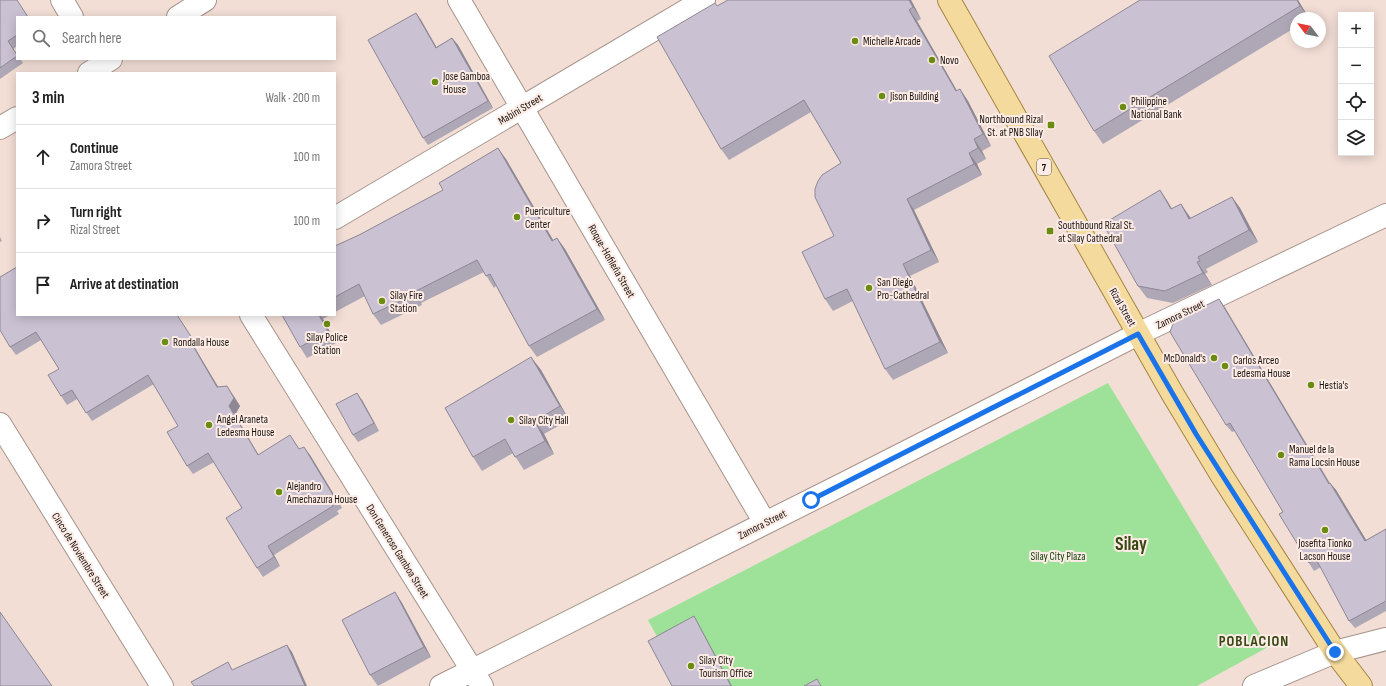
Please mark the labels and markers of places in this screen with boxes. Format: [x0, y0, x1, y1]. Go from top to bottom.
place label: Michelle Arcade [863, 35, 921, 48]
marker: Michelle Arcade [850, 36, 860, 46]
place label: Novo [940, 54, 959, 67]
marker: Novo [927, 55, 937, 65]
place label: Jose Gamboa House [442, 70, 490, 96]
marker: Jose Gamboa House [430, 77, 440, 87]
place label: Jison Building [889, 90, 939, 103]
marker: Jison Building [877, 91, 887, 101]
place label: Philippine National Bank [1131, 95, 1182, 121]
marker: Philippine National Bank [1118, 102, 1128, 112]
place label: Northbound Rizal St. at PNB SIlay [979, 113, 1044, 139]
marker: Northbound Rizal St. at PNB SIlay [1046, 120, 1056, 130]
place label: Puericulture Center [525, 205, 570, 231]
marker: Puericulture Center [512, 212, 522, 222]
place label: Southbound Rizal St. at Silay Cathedral [1058, 219, 1134, 245]
marker: Southbound Rizal St. at Silay Cathedral [1045, 226, 1055, 236]
place label: San Diego Pro-Cathedral [877, 276, 929, 302]
marker: San Diego Pro-Cathedral [864, 283, 874, 293]
place label: Silay Fire Station [390, 289, 423, 315]
marker: Silay Fire Station [377, 296, 387, 306]
marker: Silay Police Station [322, 319, 332, 329]
place label: Silay Police Station [306, 331, 348, 357]
place label: Rondalla House [173, 336, 229, 349]
marker: Rondalla House [160, 337, 170, 347]
place label: McDonald's [1164, 352, 1206, 365]
marker: McDonald's [1209, 353, 1219, 363]
place label: Carlos Arceo Ledesma House [1233, 354, 1291, 380]
marker: Carlos Arceo Ledesma House [1220, 361, 1230, 371]
place label: Hestia's [1319, 379, 1348, 392]
marker: Hestia's [1306, 380, 1316, 390]
place label: Angel Araneta Ledesma House [216, 413, 275, 439]
place label: Silay City Hall [519, 414, 569, 427]
marker: Silay City Hall [506, 415, 516, 425]
marker: Angel Araneta Ledesma House [204, 420, 214, 430]
place label: Manuel de la Rama Locsin House [1289, 443, 1360, 469]
marker: Manuel de la Rama Locsin House [1276, 450, 1286, 460]
place label: Alejandro Amechazura House [286, 480, 357, 506]
marker: Alejandro Amechazura House [274, 487, 284, 497]
marker: Josefita Tionko Lacson House [1320, 525, 1330, 535]
place label: Josefita Tionko Lacson House [1297, 537, 1352, 563]
place label: Silay City Tourism Office [699, 654, 752, 680]
marker: Silay City Tourism Office [686, 661, 696, 671]

